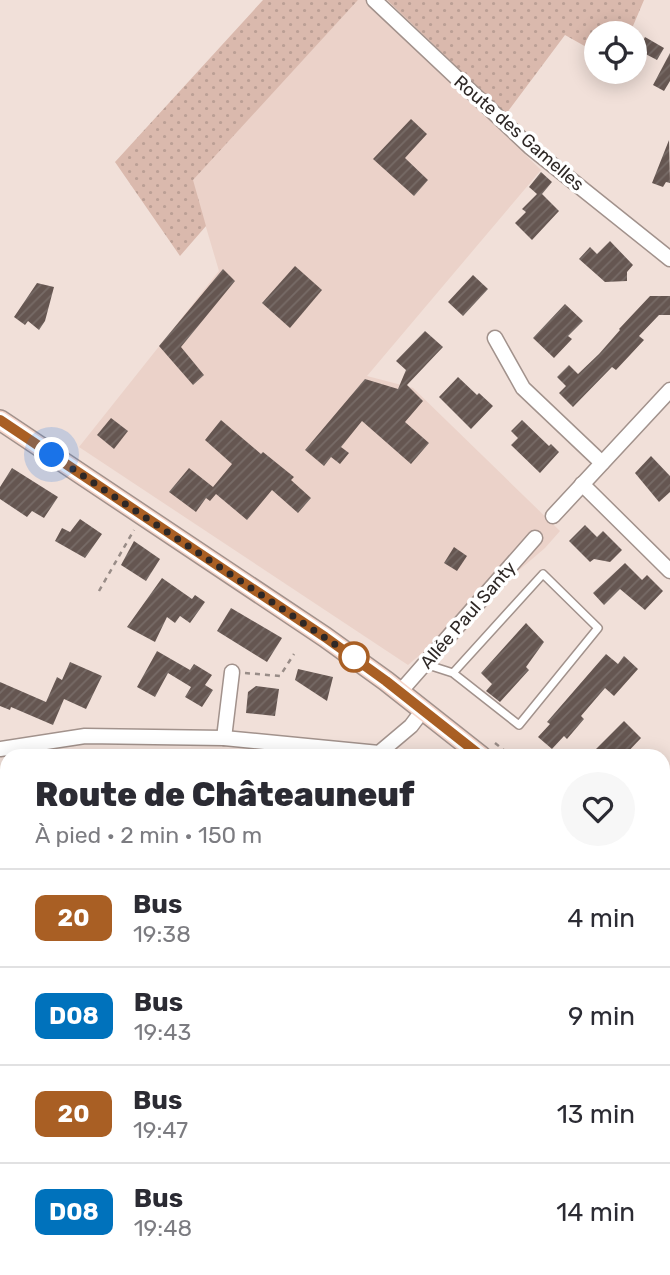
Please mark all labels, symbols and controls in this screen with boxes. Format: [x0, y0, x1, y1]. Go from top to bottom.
map controls [584, 21, 647, 84]
button: locate [584, 21, 647, 84]
street label: Route des Gamelles [450, 71, 588, 195]
your location [34, 437, 69, 472]
street label: Allée Paul Santy [415, 557, 521, 673]
unlabelled marker [339, 642, 369, 672]
button: heart [561, 772, 635, 846]
text: Route de Châteauneuf [35, 775, 414, 814]
text: À pied · 2 min · 150 m [35, 821, 262, 849]
text: Bus [133, 889, 182, 920]
text: 4 min [567, 903, 635, 934]
text: 20 [58, 904, 89, 932]
text: 19:38 [133, 920, 191, 948]
text: Bus [134, 987, 183, 1018]
text: 9 min [568, 1001, 635, 1032]
text: D08 [49, 1002, 99, 1030]
text: 19:43 [134, 1018, 191, 1046]
text: Bus [133, 1085, 182, 1116]
text: 13 min [557, 1099, 635, 1130]
text: 20 [58, 1100, 89, 1128]
text: 19:47 [133, 1116, 188, 1144]
text: Bus [134, 1183, 183, 1214]
text: 14 min [556, 1197, 635, 1228]
text: D08 [49, 1198, 99, 1226]
text: 19:48 [134, 1214, 192, 1242]

